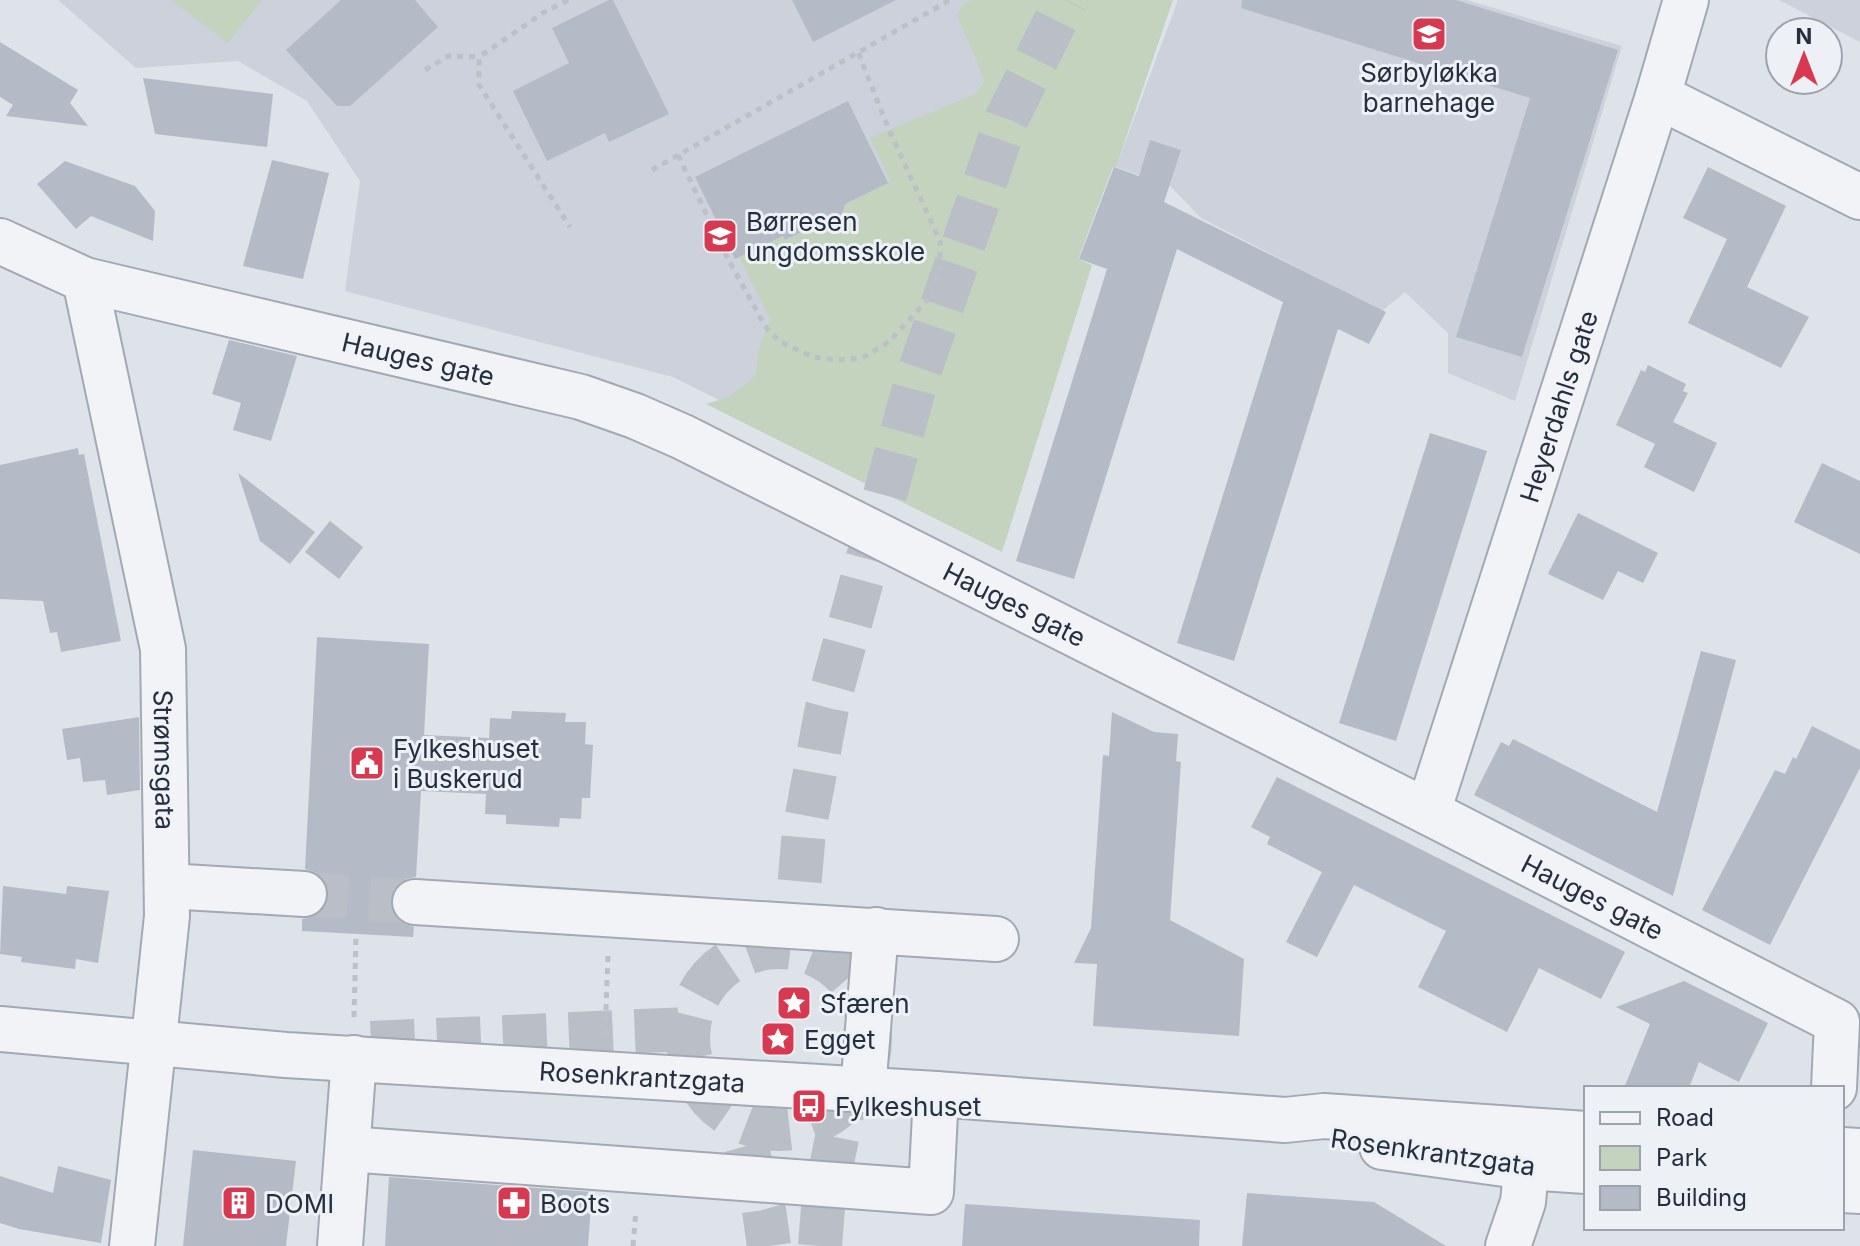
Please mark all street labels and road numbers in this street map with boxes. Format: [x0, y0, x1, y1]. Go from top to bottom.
street label: Heyerdahls gate [1513, 307, 1604, 506]
street label: Hauges gate [339, 326, 498, 392]
street label: Hauges gate [938, 555, 1091, 653]
street label: Strømsgata [148, 689, 181, 830]
street label: Hauges gate [1516, 847, 1669, 946]
street label: Rosenkrantzgata [538, 1055, 746, 1098]
street label: Rosenkrantzgata [1329, 1122, 1537, 1182]

